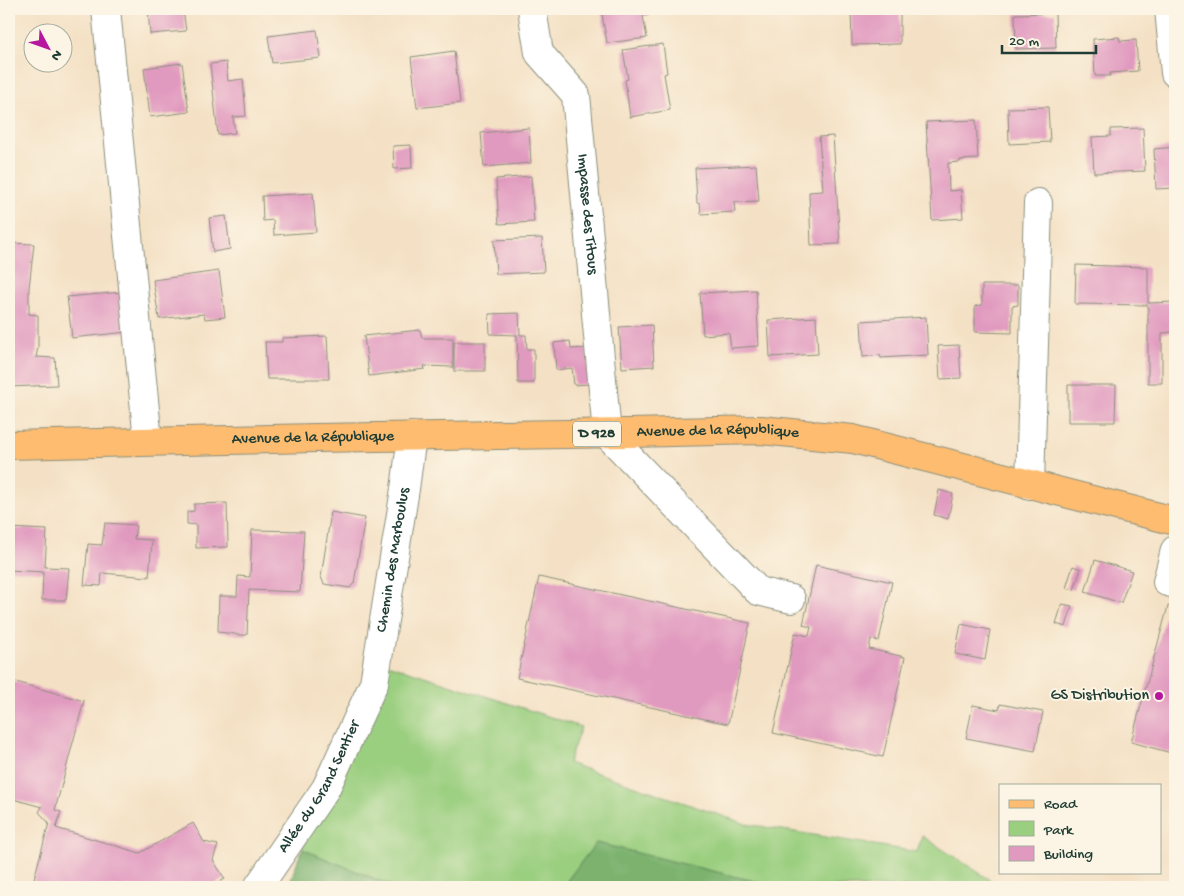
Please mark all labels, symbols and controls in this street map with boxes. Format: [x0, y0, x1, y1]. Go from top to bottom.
north arrow [22, 22, 72, 72]
scale bar [1002, 22, 1095, 54]
text: 20 m [1009, 33, 1039, 51]
text: N [47, 46, 65, 64]
street label: Impasse des Titous [572, 153, 602, 276]
street label: Avenue de la République [636, 420, 801, 443]
road number: D 928 [573, 422, 621, 446]
street label: Avenue de la République [231, 427, 395, 449]
street label: Chemin des Marboulus [373, 485, 415, 634]
place label: GS Distribution [1050, 687, 1149, 706]
marker: GS Distribution [1153, 690, 1165, 702]
street label: Allée du Grand Sentier [274, 716, 366, 857]
legend [999, 784, 1162, 874]
text: Road [1044, 796, 1078, 814]
text: Park [1043, 822, 1074, 840]
text: Building [1043, 846, 1093, 864]

